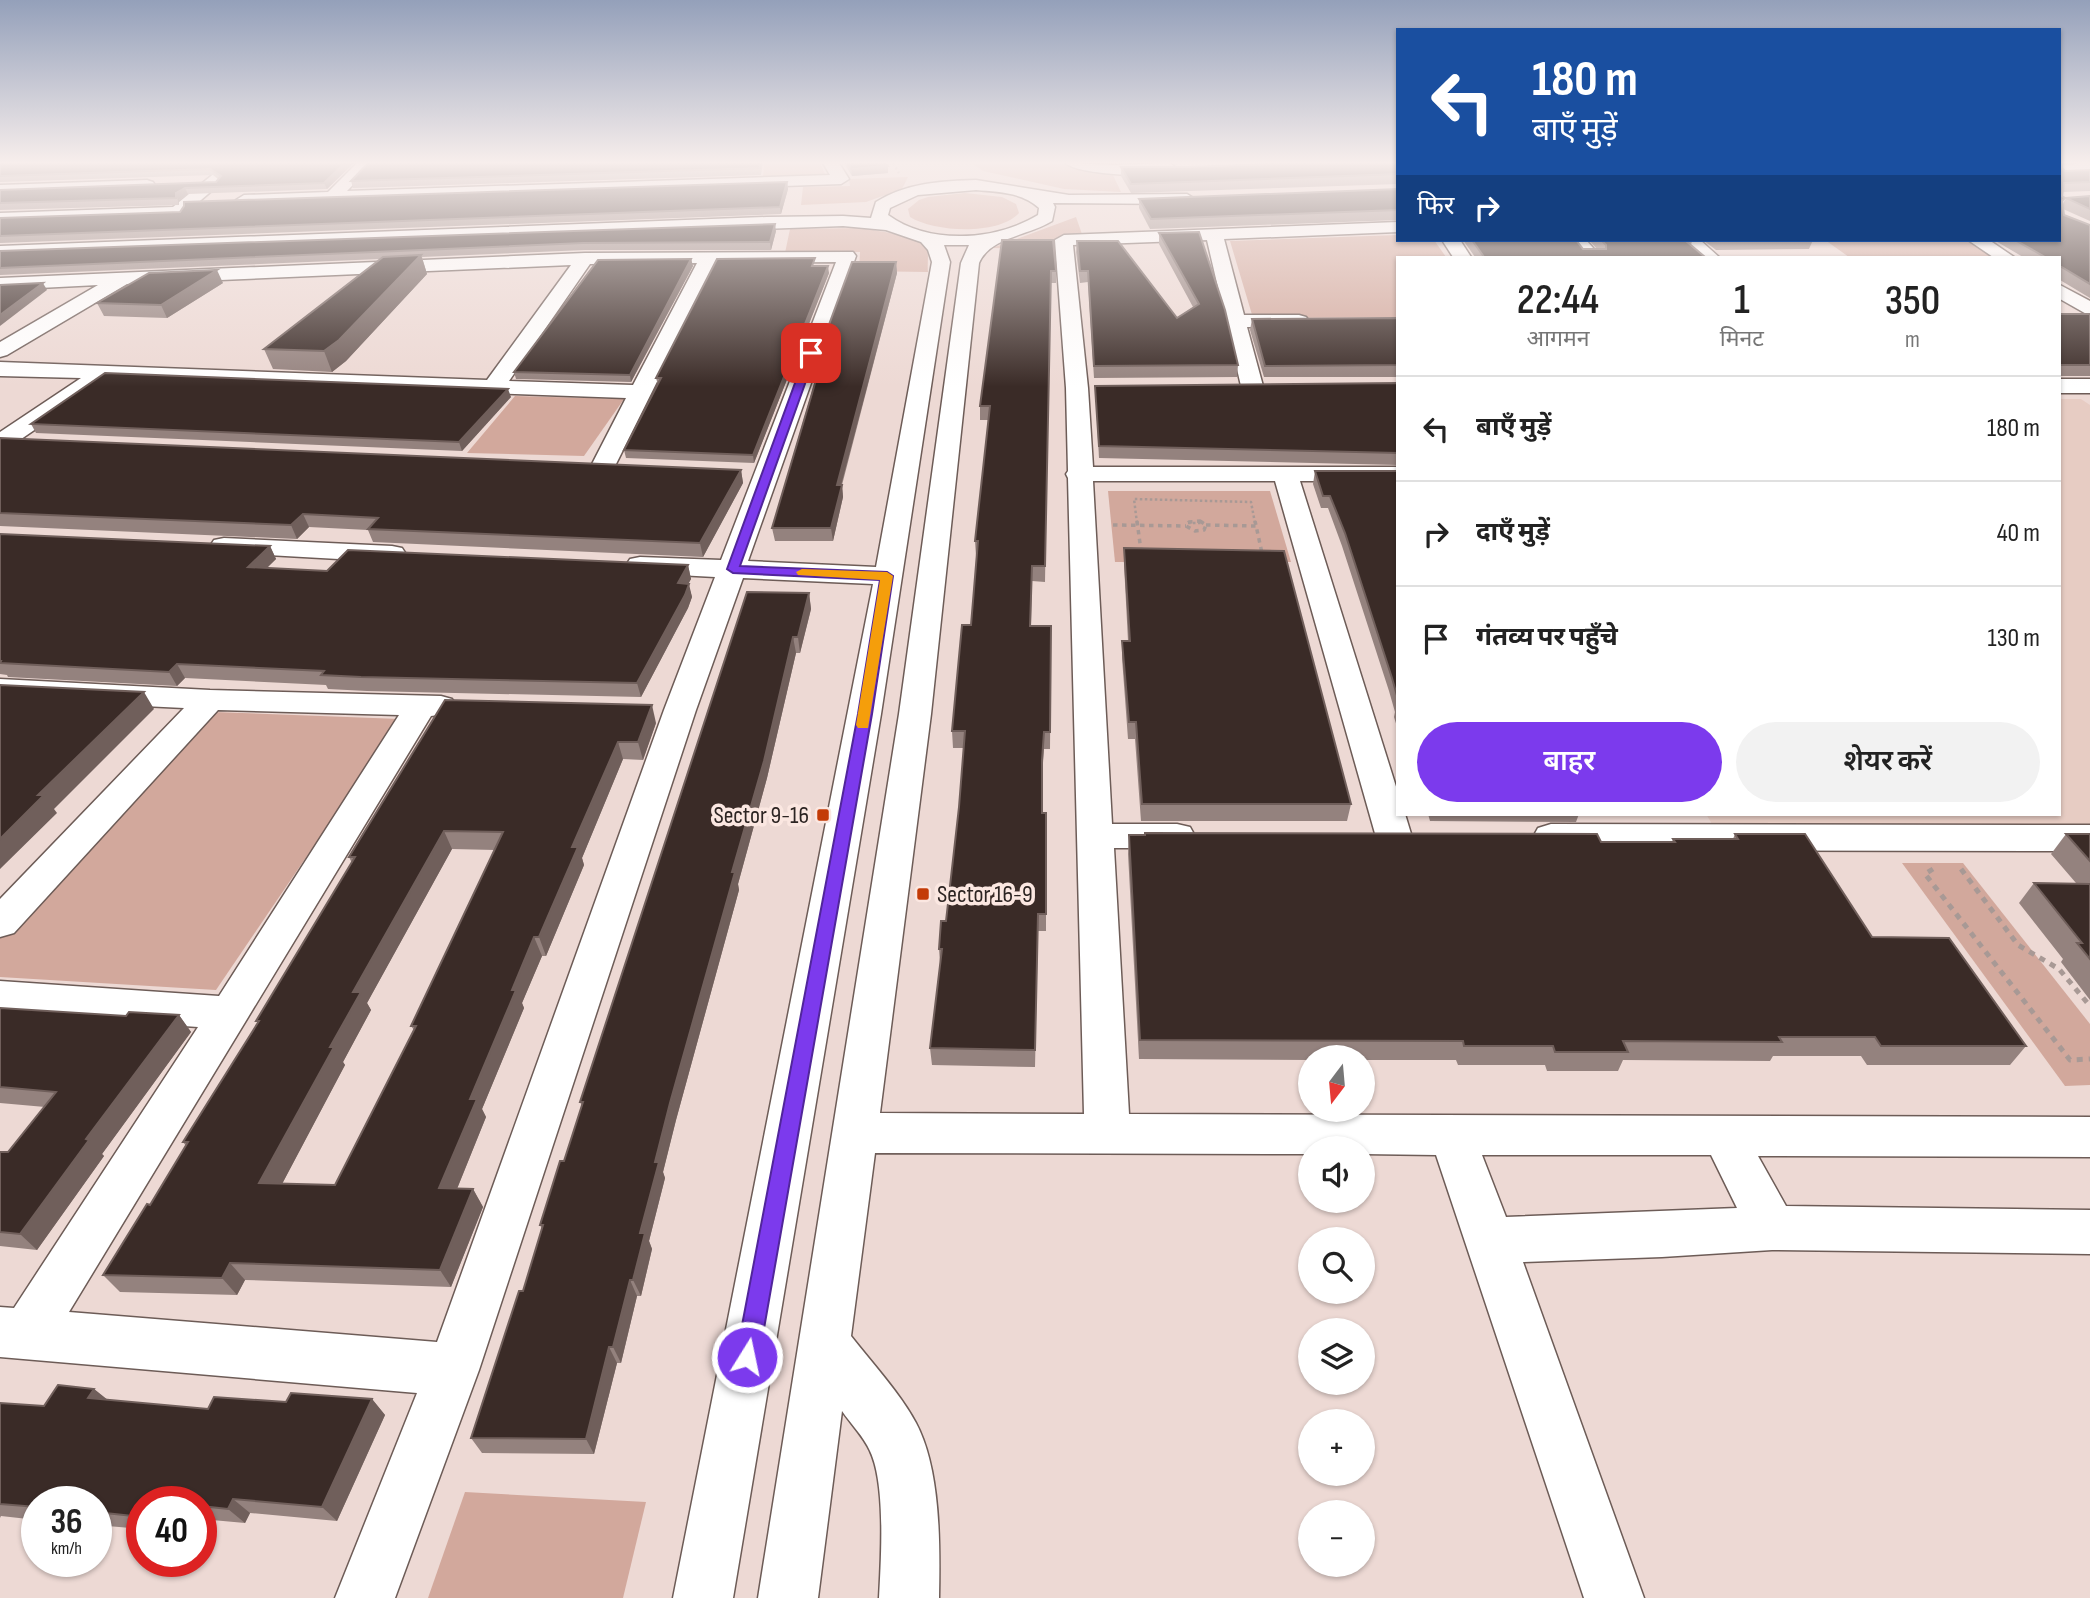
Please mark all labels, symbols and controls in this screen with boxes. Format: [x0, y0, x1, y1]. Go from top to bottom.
text: 180 m [1532, 51, 1638, 110]
icon: left [1417, 56, 1508, 147]
text: बाएँ मुड़ें [1532, 111, 1618, 150]
icon: right [1468, 189, 1506, 227]
text: फिर [1417, 191, 1454, 222]
text: 22:44 [1517, 275, 1599, 326]
text: 1 [1734, 275, 1750, 326]
text: 350 [1885, 276, 1940, 327]
pin [781, 323, 841, 383]
text: आगमन [1526, 325, 1589, 353]
text: मिनट [1720, 325, 1764, 353]
text: m [1905, 326, 1920, 354]
icon: arrive [792, 334, 830, 372]
icon: left [1417, 410, 1455, 448]
text: बाएँ मुड़ें [1476, 412, 1551, 443]
text: 180 m [1987, 413, 2040, 444]
icon: right [1417, 515, 1455, 553]
text: दाएँ मुड़ें [1476, 517, 1550, 548]
text: 40 m [1997, 518, 2040, 549]
icon: arrive [1417, 620, 1455, 658]
text: गंतव्य पर पहुँचे [1476, 622, 1618, 653]
text: 130 m [1988, 623, 2040, 654]
button: बाहर [1417, 722, 1722, 802]
button: शेयर करें [1736, 722, 2040, 802]
place label: Sector 9-16 [713, 801, 809, 830]
marker: Sector 9-16 [815, 807, 831, 823]
place label: Sector 16-9 [937, 880, 1033, 909]
marker: Sector 16-9 [915, 886, 931, 902]
north arrow [1298, 1045, 1376, 1122]
map controls [1298, 1045, 1375, 1577]
button: sound [1298, 1136, 1375, 1213]
button: search [1298, 1227, 1375, 1304]
button: layers [1298, 1318, 1375, 1395]
position arrow [710, 1320, 784, 1394]
button: + [1298, 1409, 1375, 1486]
speed limit sign: 40 [126, 1486, 217, 1577]
button: − [1298, 1500, 1375, 1577]
text: 36 [50, 1501, 83, 1544]
text: km/h [51, 1538, 82, 1559]

